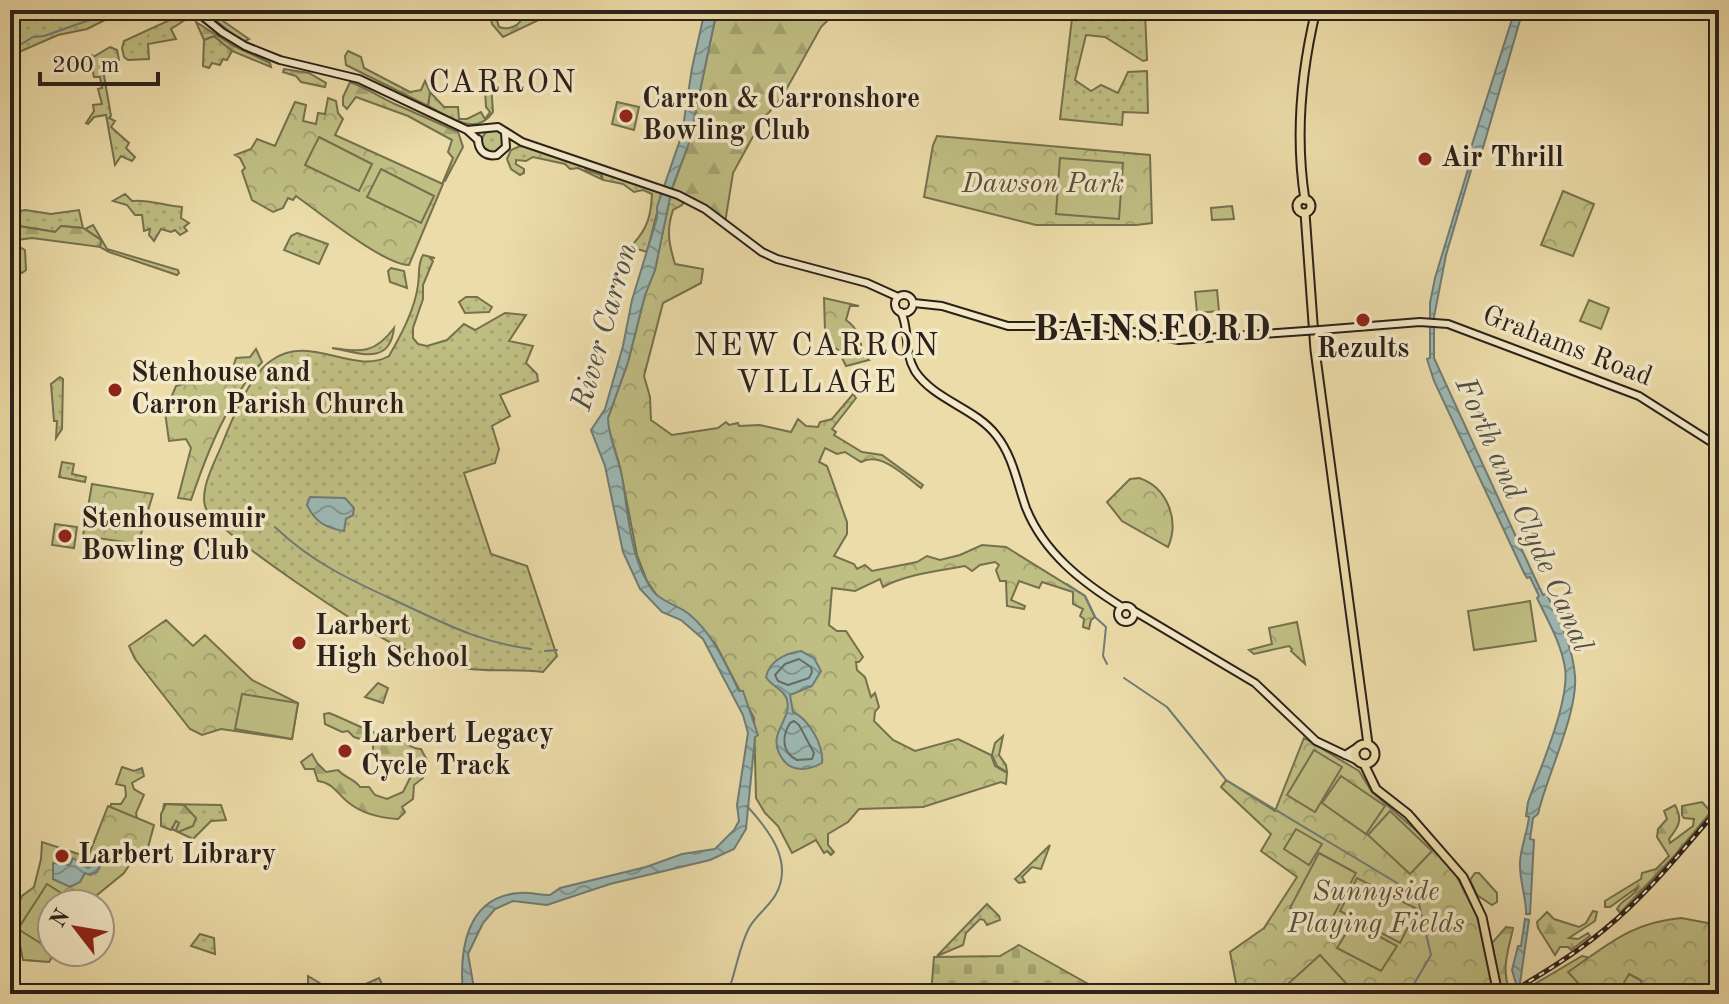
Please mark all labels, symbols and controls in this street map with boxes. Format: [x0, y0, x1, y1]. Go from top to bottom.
scale bar [40, 36, 158, 86]
text: 200 m [52, 54, 120, 78]
district label: CARRON [428, 68, 578, 100]
place label: Carron & Carronshore Bowling Club [642, 86, 920, 146]
marker: Carron & Carronshore Bowling Club [617, 107, 635, 125]
place label: Air Thrill [1441, 145, 1564, 173]
marker: Air Thrill [1416, 150, 1434, 168]
park label: Dawson Park [961, 171, 1124, 199]
water label: River Carron [567, 240, 643, 415]
street label: Grahams Road [1478, 302, 1656, 392]
marker: Rezults [1354, 311, 1372, 329]
district label: BAINSFORD [1033, 313, 1273, 349]
district label: NEW CARRON VILLAGE [694, 331, 940, 400]
place label: Rezults [1317, 336, 1409, 364]
place label: Stenhouse and Carron Parish Church [131, 360, 405, 420]
water label: Forth and Clyde Canal [1448, 372, 1597, 657]
marker: Stenhouse and Carron Parish Church [106, 381, 124, 399]
place label: Stenhousemuir Bowling Club [81, 506, 266, 566]
marker: Stenhousemuir Bowling Club [56, 527, 74, 545]
place label: Larbert High School [315, 613, 469, 673]
marker: Larbert High School [290, 634, 308, 652]
place label: Larbert Legacy Cycle Track [361, 721, 554, 781]
marker: Larbert Legacy Cycle Track [336, 742, 354, 760]
place label: Larbert Library [78, 842, 276, 870]
marker: Larbert Library [53, 847, 71, 865]
park label: Sunnyside Playing Fields [1286, 879, 1465, 939]
north arrow [36, 888, 116, 968]
text: N [47, 906, 74, 932]

